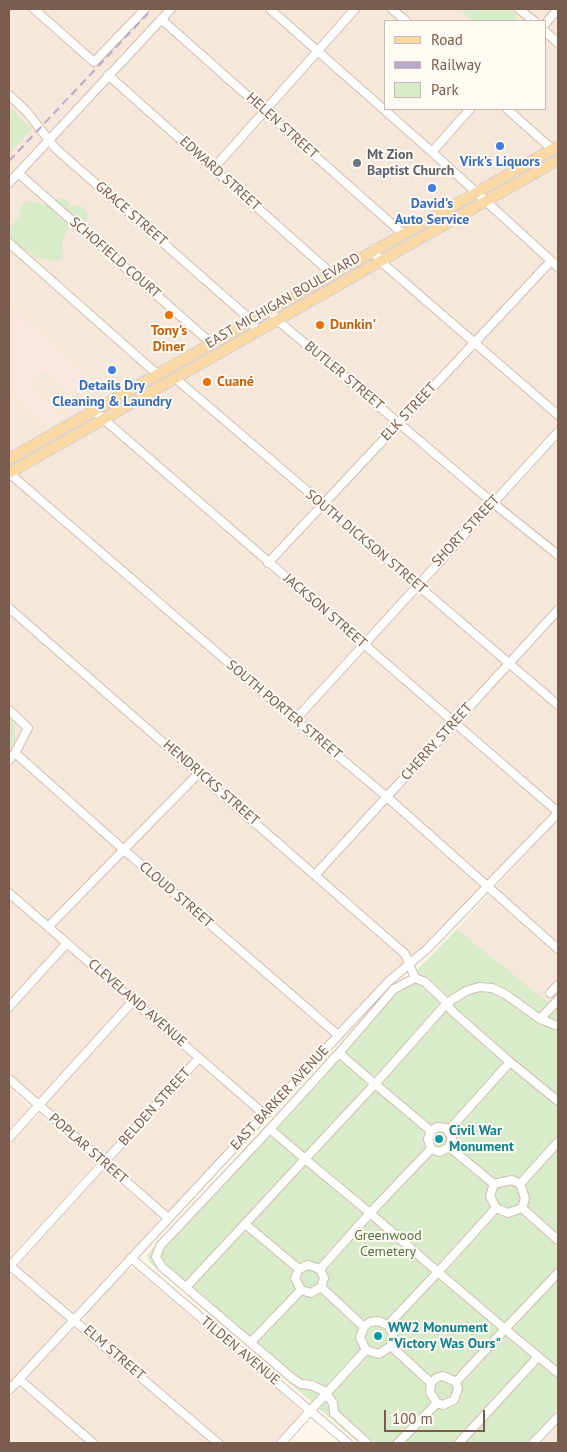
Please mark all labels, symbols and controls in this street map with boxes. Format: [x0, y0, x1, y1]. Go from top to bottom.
legend [384, 20, 547, 110]
text: Road [431, 30, 463, 49]
text: Railway [431, 55, 481, 74]
text: Park [431, 80, 459, 99]
street label: HELEN STREET [243, 89, 321, 163]
street label: EDWARD STREET [176, 133, 264, 215]
marker: Virk's Liquors [494, 140, 506, 152]
place label: Mt Zion Baptist Church [367, 147, 454, 180]
place label: Virk's Liquors [460, 154, 540, 170]
marker: Mt Zion Baptist Church [351, 157, 363, 169]
street label: GRACE STREET [92, 178, 170, 250]
marker: David's Auto Service [426, 182, 438, 194]
place label: David's Auto Service [395, 196, 469, 228]
street label: SCHOFIELD COURT [66, 214, 164, 302]
street label: EAST MICHIGAN BOULEVARD [203, 250, 363, 352]
marker: Tony's Diner [163, 309, 175, 321]
place label: Dunkin' [330, 317, 376, 333]
marker: Dunkin' [314, 319, 326, 331]
place label: Tony's Diner [151, 323, 187, 356]
street label: BUTLER STREET [301, 338, 387, 414]
marker: Details Dry Cleaning & Laundry [106, 364, 118, 376]
place label: Cuané [217, 374, 254, 390]
marker: Cuané [201, 376, 213, 388]
place label: Details Dry Cleaning & Laundry [52, 378, 172, 411]
street label: ELK STREET [378, 379, 440, 445]
street label: SOUTH DICKSON STREET [302, 486, 430, 598]
street label: SHORT STREET [429, 492, 503, 570]
street label: JACKSON STREET [280, 570, 370, 652]
street label: SOUTH PORTER STREET [223, 657, 345, 763]
street label: CHERRY STREET [398, 700, 476, 784]
street label: HENDRICKS STREET [159, 737, 263, 829]
street label: CLOUD STREET [136, 858, 216, 932]
street label: CLEVELAND AVENUE [84, 956, 190, 1050]
street label: EAST BARKER AVENUE [227, 1042, 333, 1154]
street label: BELDEN STREET [116, 1065, 194, 1149]
street label: POPLAR STREET [45, 1110, 131, 1188]
place label: Civil War Monument [449, 1123, 514, 1156]
marker: Civil War Monument [433, 1133, 445, 1145]
park label: Greenwood Cemetery [354, 1228, 422, 1260]
street label: TILDEN AVENUE [197, 1313, 283, 1389]
place label: WW2 Monument "Victory Was Ours" [388, 1320, 501, 1352]
street label: ELM STREET [80, 1322, 148, 1384]
marker: WW2 Monument "Victory Was Ours" [372, 1330, 384, 1342]
scale bar [387, 1400, 488, 1432]
text: 100 m [392, 1409, 433, 1428]

